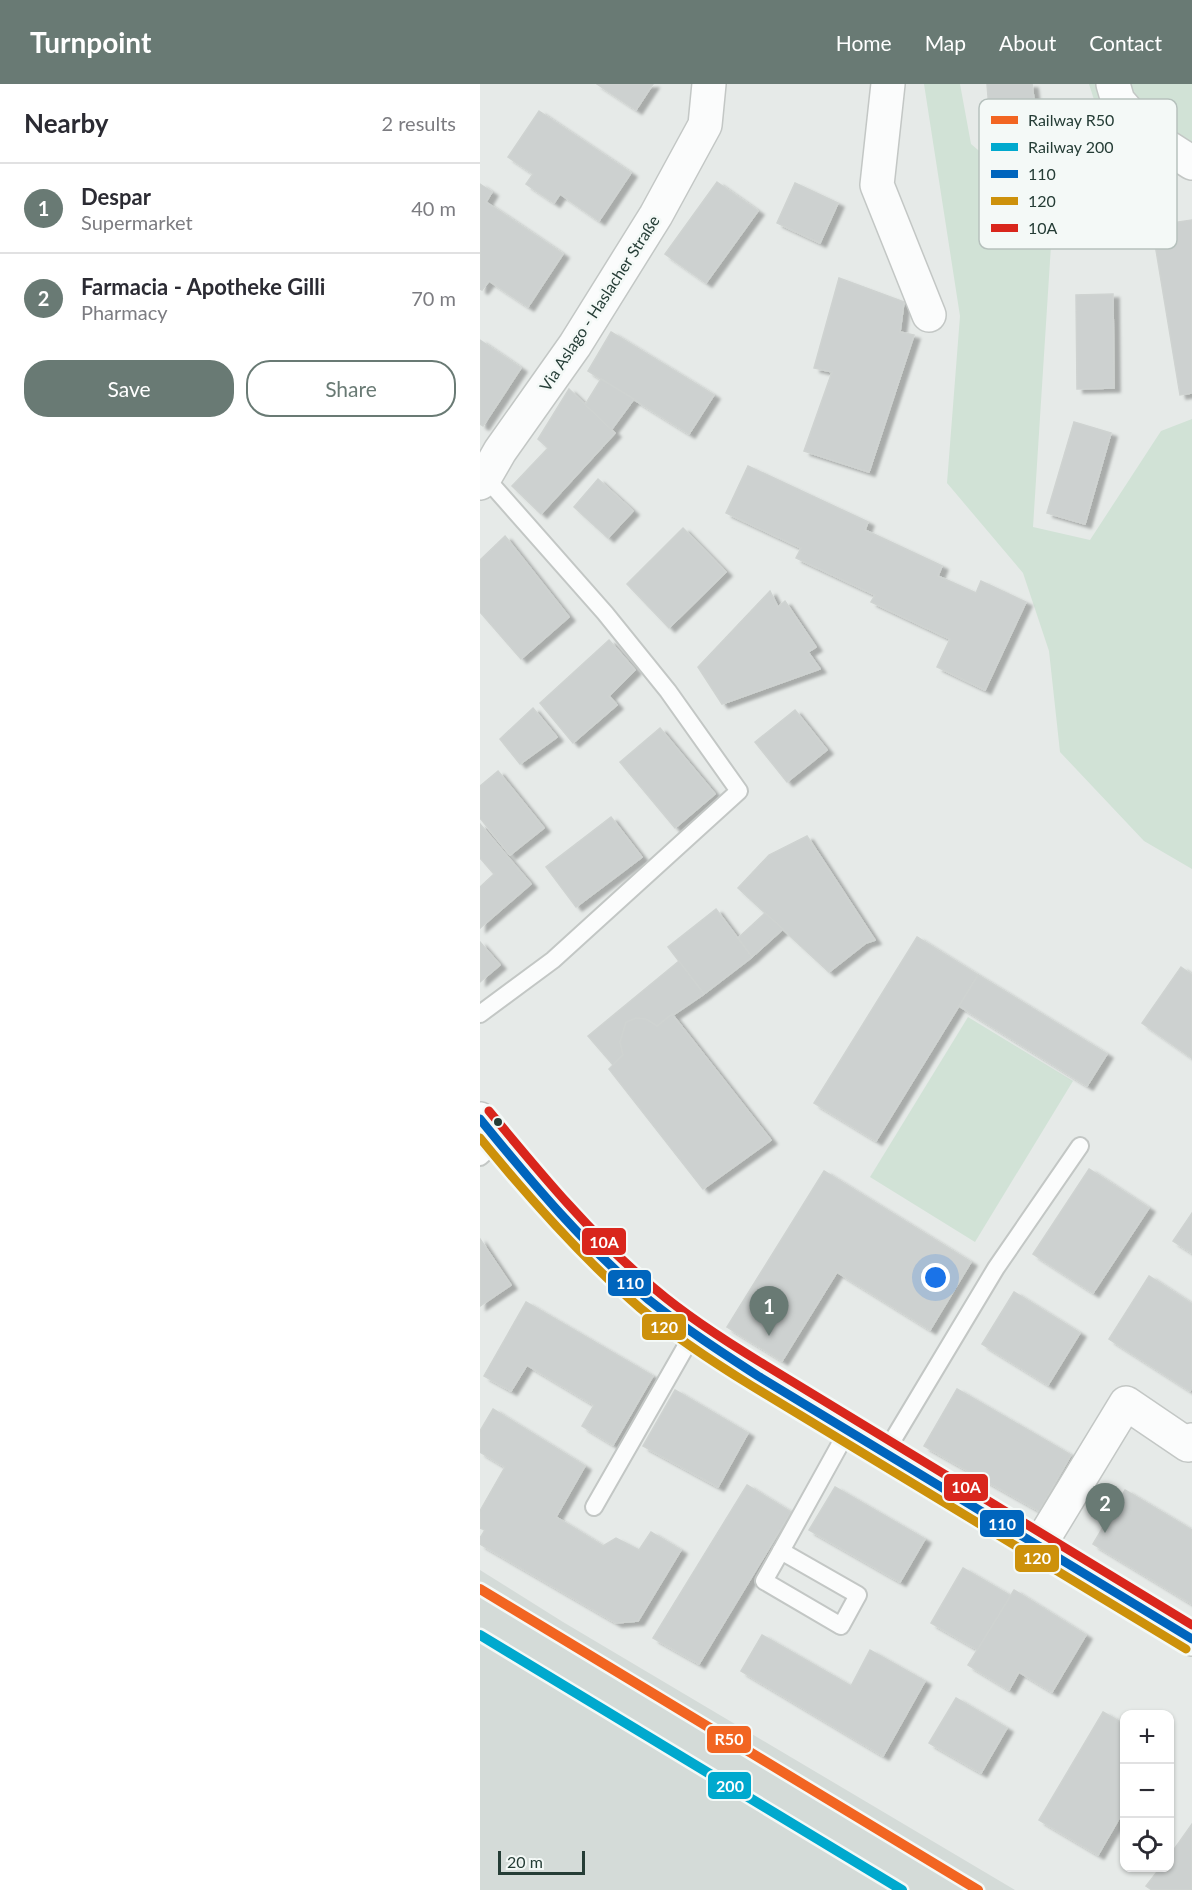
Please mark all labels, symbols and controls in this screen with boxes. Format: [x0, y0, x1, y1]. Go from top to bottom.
text: Turnpoint [30, 25, 151, 59]
text: Home [836, 30, 892, 55]
text: Map [925, 30, 966, 55]
text: About [999, 30, 1056, 55]
text: Contact [1089, 30, 1162, 55]
legend [979, 99, 1177, 249]
text: Nearby [24, 107, 109, 139]
text: Railway R50 [1028, 110, 1114, 129]
text: 2 results [381, 111, 456, 135]
text: Railway 200 [1028, 137, 1114, 156]
text: 110 [1028, 164, 1056, 183]
text: Despar [81, 183, 151, 210]
text: 120 [1028, 191, 1056, 210]
text: 1 [38, 196, 49, 220]
text: 40 m [411, 196, 456, 220]
text: Supermarket [81, 210, 193, 234]
street label: Via Aslago - Haslacher Straße [535, 212, 663, 394]
text: 10A [1028, 218, 1058, 237]
text: Farmacia - Apotheke Gilli [81, 273, 325, 300]
text: 2 [38, 286, 49, 310]
text: 70 m [411, 286, 456, 310]
text: Pharmacy [81, 300, 168, 324]
button: Save [24, 360, 234, 417]
button: Share [246, 360, 456, 417]
unlabelled marker [492, 1116, 504, 1128]
line badge: 10A [581, 1227, 627, 1256]
text: 10A [589, 1232, 620, 1251]
your location [921, 1263, 950, 1292]
line badge: 110 [607, 1269, 652, 1297]
text: 110 [616, 1273, 644, 1292]
pin: 1 [750, 1286, 788, 1336]
line badge: 120 [641, 1313, 687, 1341]
text: 120 [650, 1317, 678, 1336]
line badge: 10A [943, 1473, 989, 1502]
text: 10A [951, 1477, 982, 1496]
pin: 2 [1086, 1484, 1124, 1533]
line badge: 110 [979, 1509, 1025, 1538]
text: 110 [988, 1514, 1016, 1533]
line badge: 120 [1014, 1544, 1060, 1573]
text: 120 [1023, 1548, 1051, 1567]
map controls [1120, 1710, 1174, 1872]
button: + [1120, 1710, 1174, 1764]
line badge: R50 [706, 1725, 752, 1754]
text: R50 [715, 1729, 743, 1748]
button: − [1120, 1764, 1174, 1818]
line badge: 200 [707, 1771, 752, 1800]
text: 200 [716, 1776, 744, 1795]
button: locate [1120, 1818, 1174, 1872]
scale bar [498, 1848, 585, 1876]
text: 20 m [507, 1852, 543, 1871]

